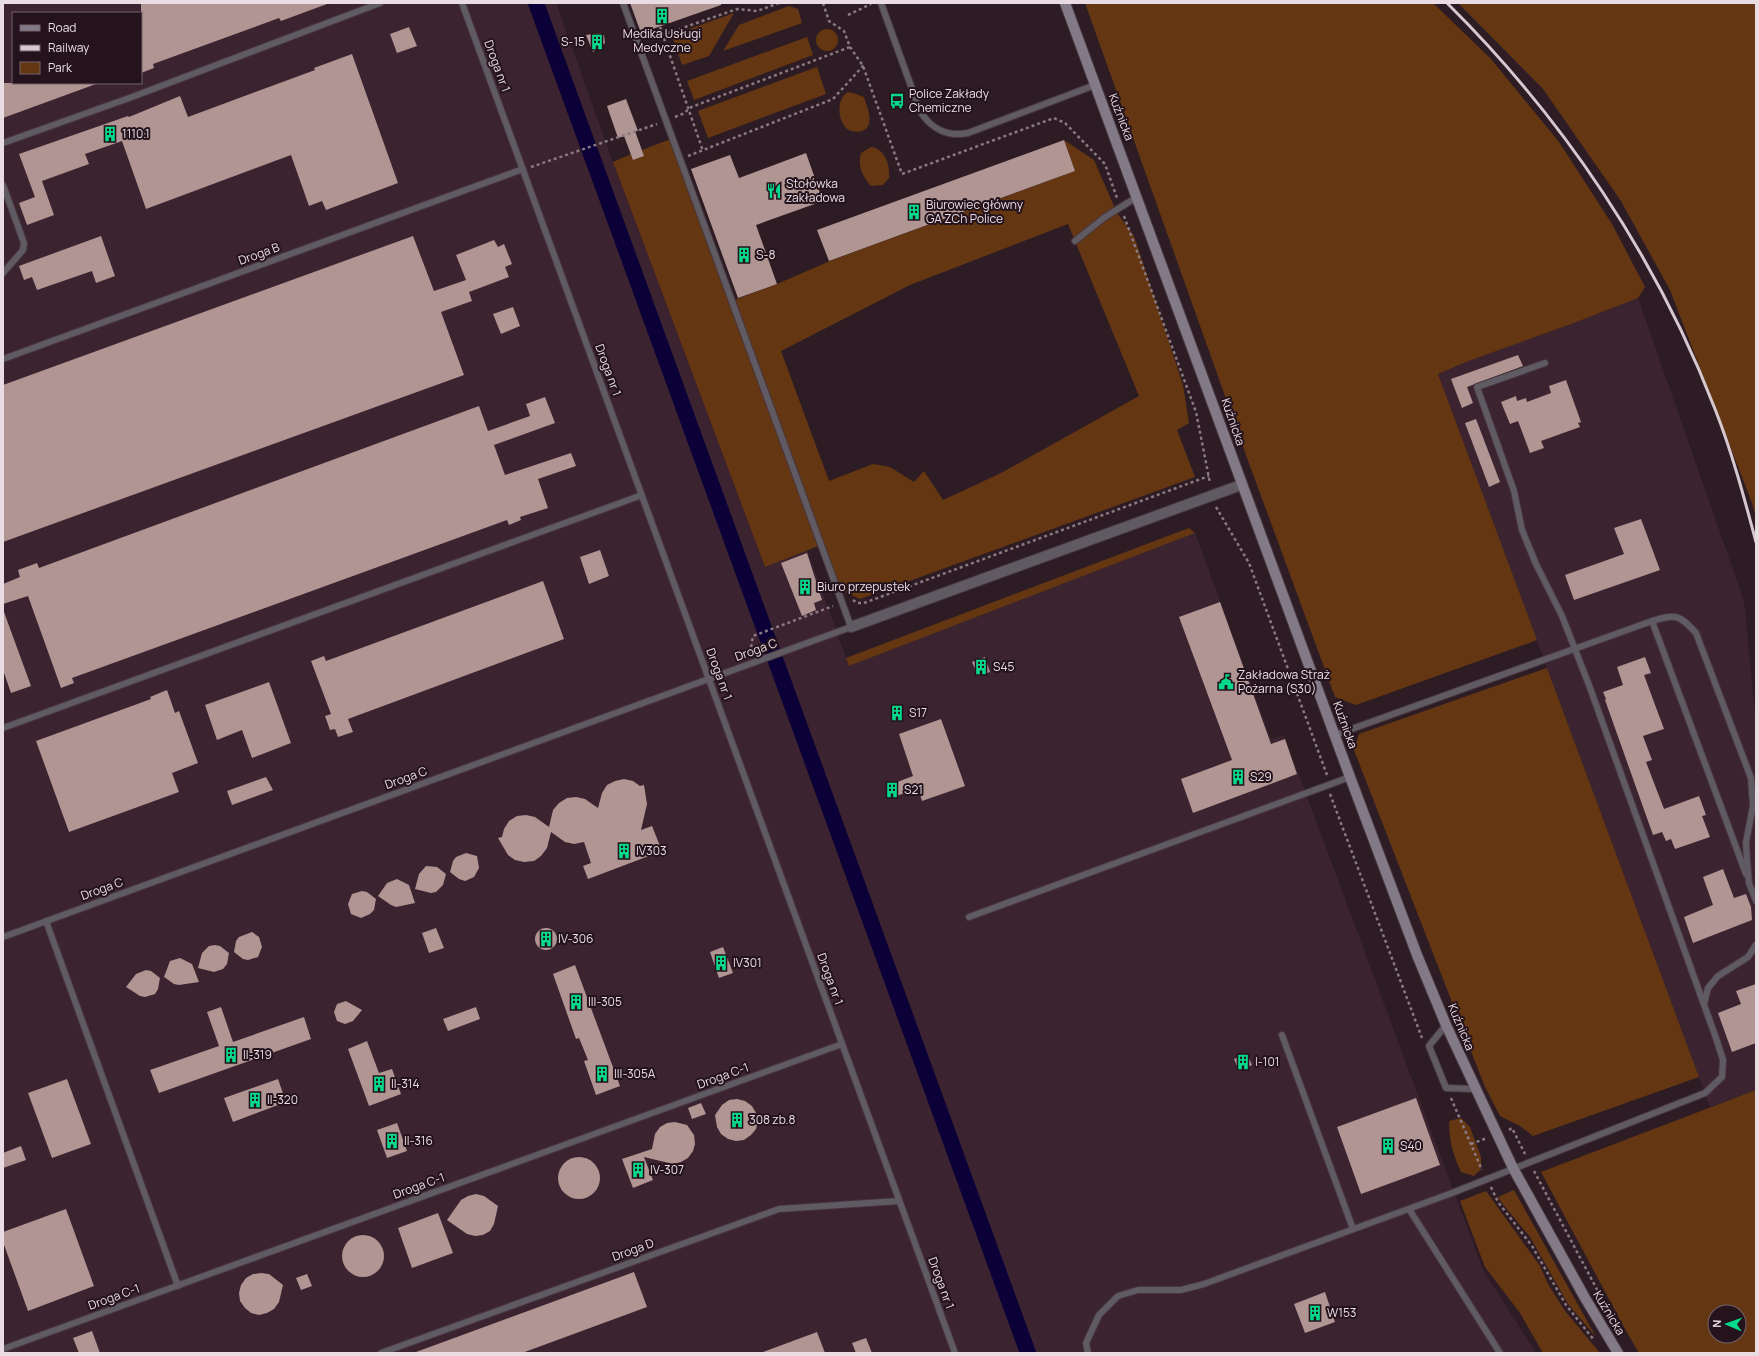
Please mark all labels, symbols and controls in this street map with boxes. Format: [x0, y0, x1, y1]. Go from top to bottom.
building icon: Medika Usługi Medyczne [653, 7, 671, 25]
legend [12, 12, 142, 84]
text: Road [48, 19, 76, 36]
place label: Medika Usługi Medyczne [623, 25, 701, 56]
place label: S-15 [561, 33, 585, 50]
building icon: S-15 [588, 33, 606, 51]
street label: Droga nr 1 [480, 38, 515, 94]
text: Railway [48, 39, 90, 56]
text: Park [48, 59, 73, 76]
place label: Police Zakłady Chemiczne [909, 85, 990, 116]
street label: Kuźnicka [1105, 91, 1138, 143]
bus stop icon: Police Zakłady Chemiczne [888, 92, 906, 110]
building icon: 1110.1 [101, 125, 119, 143]
place label: 1110.1 [122, 125, 150, 142]
place label: Stołówka zakładowa [786, 175, 845, 206]
restaurant icon: Stołówka zakładowa [765, 182, 783, 200]
place label: Biurowiec główny GA ZCh Police [926, 196, 1024, 227]
building icon: Biurowiec główny GA ZCh Police [905, 203, 923, 221]
street label: Droga B [236, 238, 282, 269]
building icon: S-8 [735, 246, 753, 264]
place label: S-8 [756, 246, 775, 263]
street label: Droga nr 1 [591, 342, 626, 398]
street label: Kuźnicka [1217, 396, 1250, 448]
building icon: Biuro przepustek [796, 578, 814, 596]
place label: Biuro przepustek [817, 578, 911, 595]
street label: Droga C [732, 634, 780, 665]
street label: Droga nr 1 [702, 646, 737, 702]
building icon: S45 [972, 658, 990, 676]
place label: S45 [993, 658, 1014, 675]
place label: Zakładowa Straż Pożarna (S30) [1238, 666, 1330, 697]
public building icon: Zakładowa Straż Pożarna (S30) [1217, 673, 1235, 691]
street label: Kuźnicka [1329, 699, 1362, 751]
building icon: S17 [888, 704, 906, 722]
place label: S17 [909, 704, 927, 721]
street label: Droga C [382, 762, 430, 793]
building icon: S29 [1229, 768, 1247, 786]
place label: S29 [1250, 768, 1272, 785]
building icon: S21 [883, 781, 901, 799]
place label: S21 [904, 781, 923, 798]
building icon: IV303 [615, 842, 633, 860]
place label: IV303 [636, 842, 667, 859]
street label: Droga C [78, 873, 126, 904]
building icon: IV-306 [537, 930, 555, 948]
place label: IV-306 [558, 930, 593, 947]
street label: Droga nr 1 [813, 951, 848, 1007]
building icon: IV301 [712, 954, 730, 972]
place label: IV301 [733, 954, 762, 971]
building icon: III-305 [567, 993, 585, 1011]
place label: III-305 [588, 993, 622, 1010]
street label: Kuźnicka [1444, 1001, 1479, 1053]
building icon: II-319 [222, 1046, 240, 1064]
place label: II-319 [243, 1046, 272, 1063]
building icon: I-101 [1234, 1053, 1252, 1071]
place label: I-101 [1255, 1053, 1280, 1070]
street label: Droga C-1 [695, 1058, 751, 1093]
building icon: III-305A [593, 1065, 611, 1083]
place label: III-305A [614, 1065, 656, 1082]
building icon: II-314 [370, 1075, 388, 1093]
place label: II-314 [391, 1075, 420, 1092]
building icon: II-320 [246, 1091, 264, 1109]
place label: II-320 [267, 1091, 298, 1108]
building icon: 308 zb.8 [728, 1111, 746, 1129]
place label: 308 zb.8 [749, 1111, 796, 1128]
building icon: II-316 [383, 1132, 401, 1150]
place label: II-316 [404, 1132, 433, 1149]
building icon: S40 [1379, 1137, 1397, 1155]
place label: S40 [1400, 1137, 1422, 1154]
building icon: IV-307 [629, 1161, 647, 1179]
place label: IV-307 [650, 1161, 684, 1178]
street label: Droga C-1 [391, 1168, 447, 1203]
street label: Droga D [609, 1234, 656, 1265]
street label: Droga nr 1 [924, 1255, 959, 1311]
street label: Droga C-1 [86, 1279, 142, 1314]
street label: Kuźnicka [1589, 1287, 1629, 1338]
building icon: W153 [1306, 1304, 1324, 1322]
place label: W153 [1327, 1304, 1356, 1321]
north arrow [1707, 1304, 1747, 1344]
text: N [1709, 1319, 1724, 1328]

